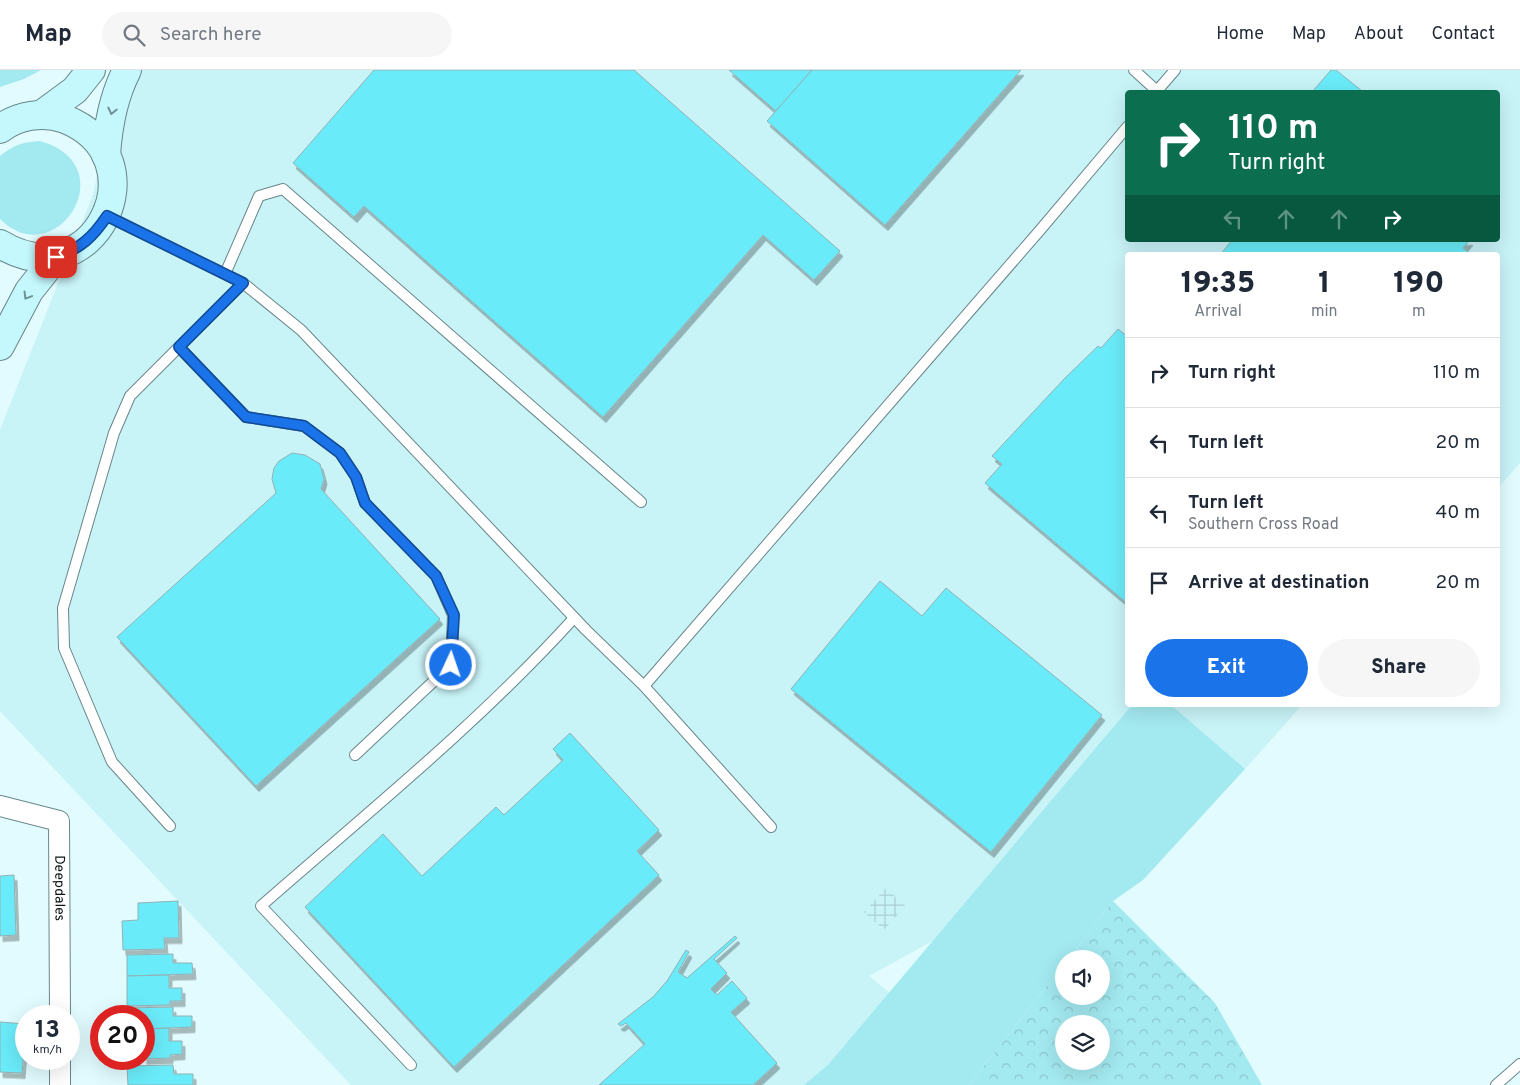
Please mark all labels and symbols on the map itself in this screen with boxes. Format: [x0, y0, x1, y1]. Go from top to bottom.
one-way arrow [107, 107, 118, 116]
pin [35, 236, 77, 278]
one-way arrow [23, 290, 33, 299]
position arrow [424, 638, 476, 690]
street label: Deepdales [51, 855, 68, 921]
speed limit sign: 20 [90, 1005, 155, 1070]

